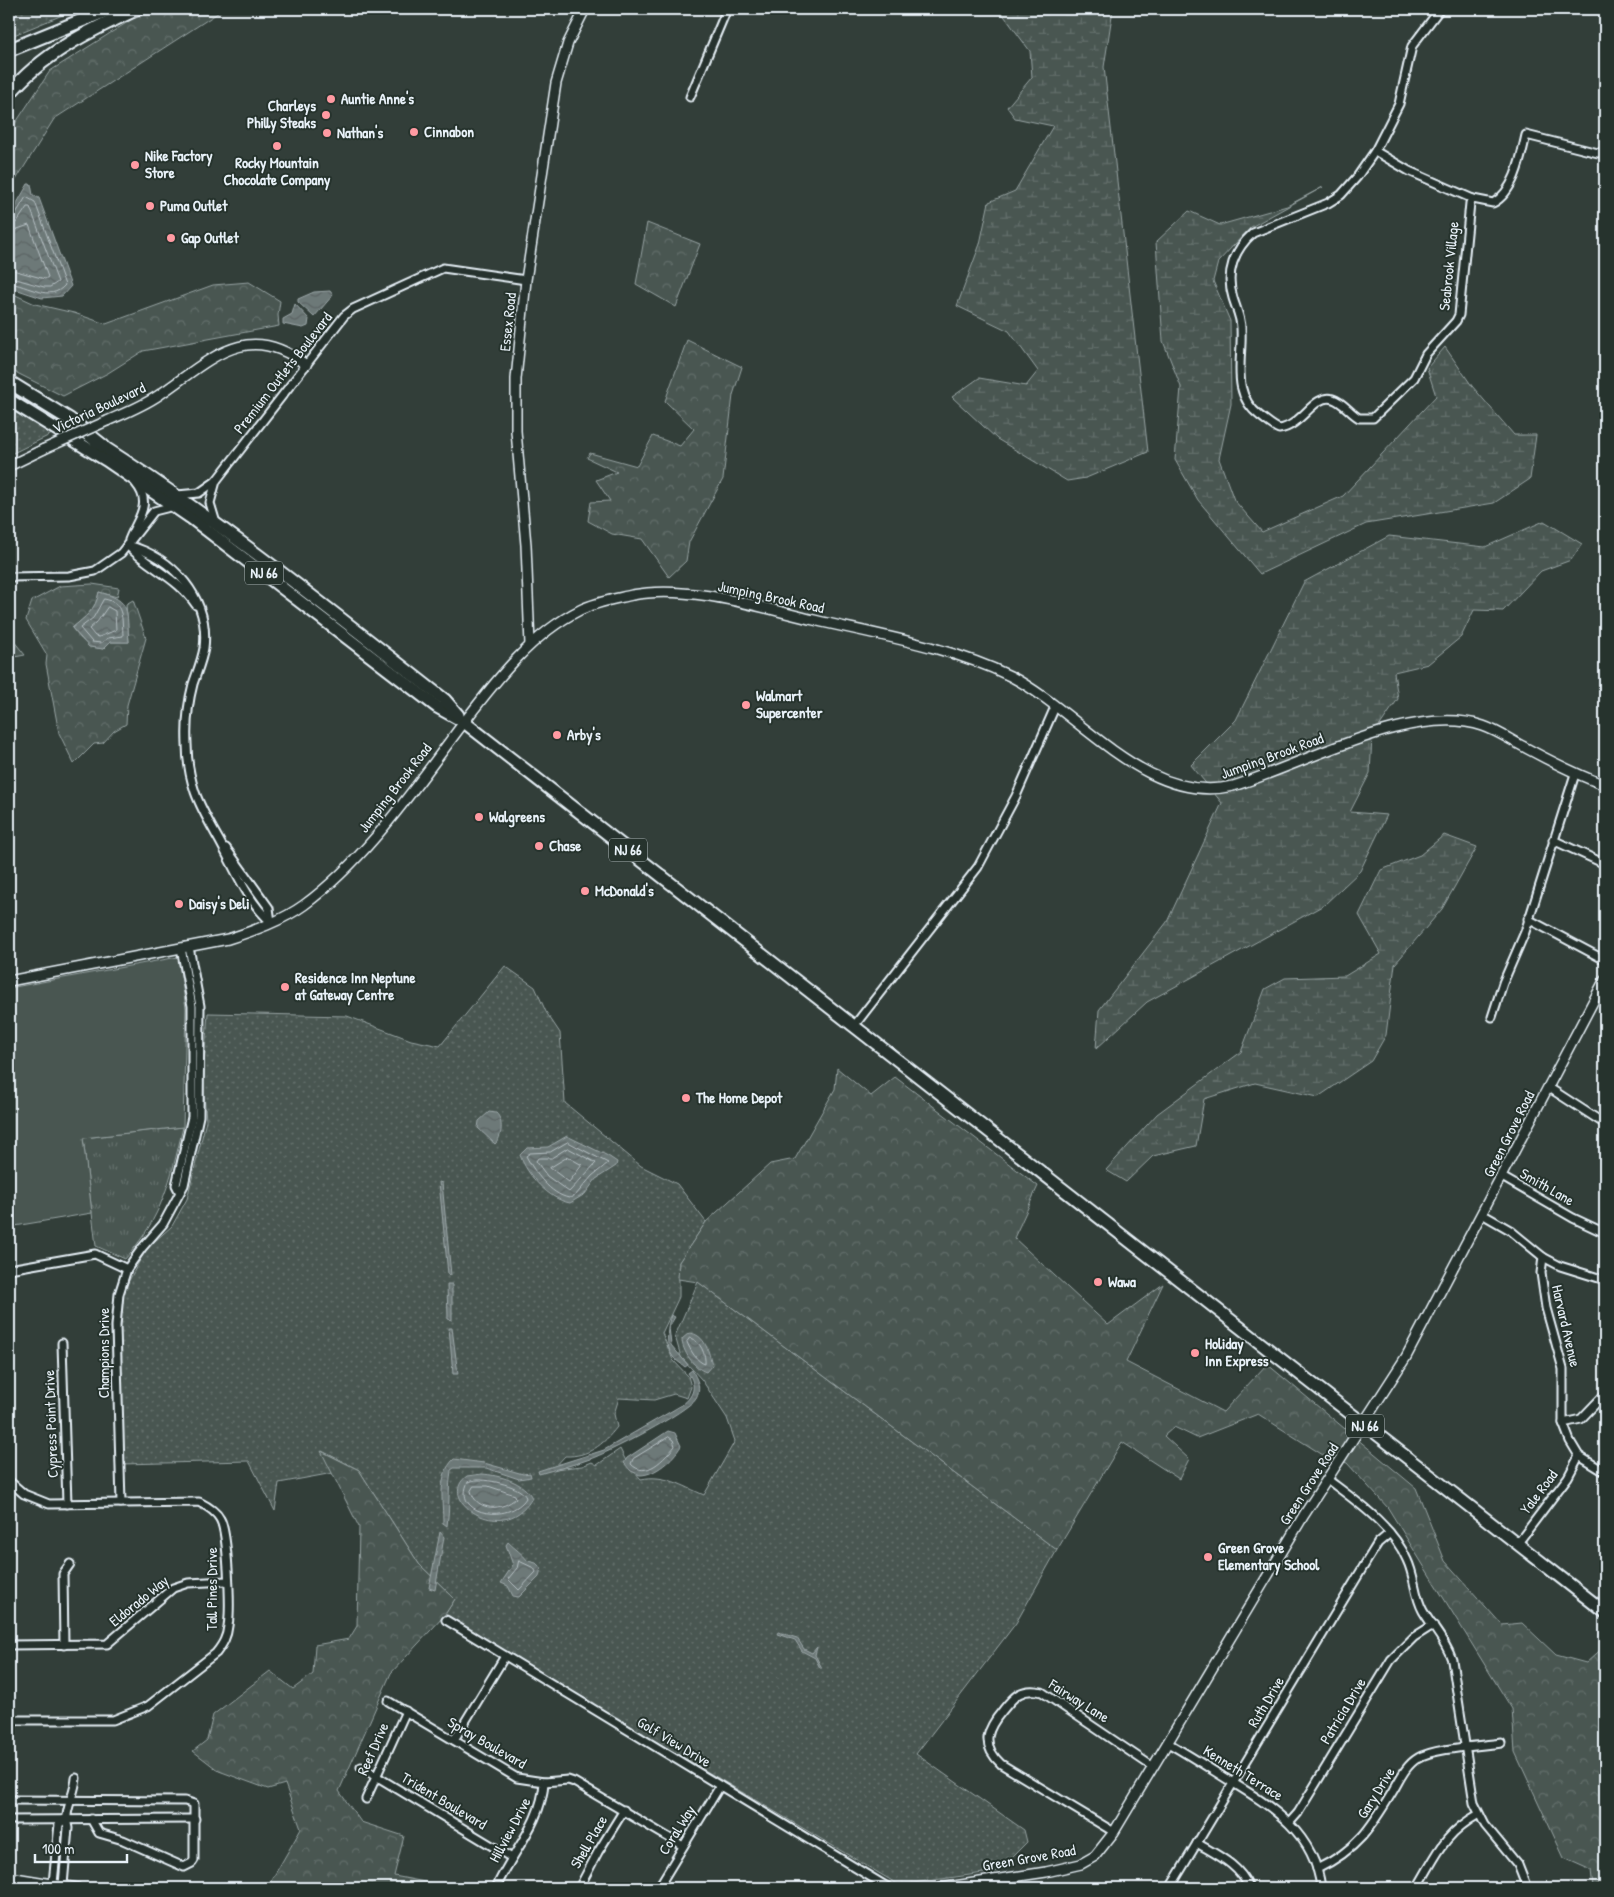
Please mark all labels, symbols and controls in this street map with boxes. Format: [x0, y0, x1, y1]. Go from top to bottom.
place label: Auntie Anne's [341, 88, 414, 109]
marker: Auntie Anne's [325, 93, 337, 105]
place label: Charleys Philly Steaks [247, 95, 316, 134]
marker: Charleys Philly Steaks [320, 109, 332, 121]
place label: Cinnabon [424, 121, 474, 142]
place label: Nathan's [337, 122, 383, 143]
marker: Cinnabon [408, 126, 420, 138]
marker: Nathan's [321, 127, 333, 139]
marker: Rocky Mountain Chocolate Company [271, 140, 283, 152]
place label: Nike Factory Store [145, 145, 213, 183]
place label: Rocky Mountain Chocolate Company [224, 152, 331, 191]
marker: Nike Factory Store [129, 159, 141, 171]
place label: Puma Outlet [160, 195, 228, 216]
marker: Puma Outlet [144, 200, 156, 212]
street label: Seabrook Village [1433, 220, 1464, 311]
place label: Gap Outlet [181, 227, 239, 249]
marker: Gap Outlet [165, 232, 177, 244]
street label: Essex Road [494, 291, 521, 352]
street label: Premium Outlets Boulevard [228, 307, 337, 438]
street label: Victoria Boulevard [49, 377, 149, 438]
road number: NJ 66 [245, 562, 283, 584]
street label: Jumping Brook Road [716, 575, 826, 618]
place label: Walmart Supercenter [756, 685, 823, 724]
marker: Walmart Supercenter [740, 699, 752, 711]
place label: Arby's [567, 724, 601, 746]
street label: Jumping Brook Road [1217, 727, 1326, 784]
marker: Arby's [551, 729, 563, 741]
street label: Jumping Brook Road [353, 738, 436, 837]
place label: Walgreens [489, 806, 545, 828]
marker: Walgreens [473, 811, 485, 823]
place label: Chase [549, 835, 581, 856]
road number: NJ 66 [609, 838, 647, 862]
marker: Chase [533, 840, 545, 852]
place label: McDonald's [595, 880, 654, 901]
marker: McDonald's [579, 885, 591, 897]
place label: Daisy's Deli [189, 893, 250, 915]
marker: Daisy's Deli [173, 898, 185, 910]
place label: Residence Inn Neptune at Gateway Centre [295, 967, 416, 1006]
marker: Residence Inn Neptune at Gateway Centre [279, 981, 291, 993]
place label: The Home Depot [695, 1087, 783, 1109]
street label: Green Grove Road [1478, 1087, 1539, 1180]
marker: The Home Depot [680, 1092, 692, 1104]
street label: Smith Lane [1516, 1163, 1578, 1211]
place label: Wawa [1108, 1271, 1136, 1292]
marker: Wawa [1092, 1276, 1104, 1288]
street label: Harvard Avenue [1547, 1283, 1586, 1369]
street label: Champions Drive [93, 1308, 114, 1398]
place label: Holiday Inn Express [1205, 1333, 1269, 1372]
marker: Holiday Inn Express [1189, 1347, 1201, 1359]
street label: Cypress Point Drive [38, 1370, 63, 1478]
road number: NJ 66 [1346, 1414, 1384, 1438]
street label: Green Grove Road [1274, 1438, 1343, 1529]
street label: Yale Road [1515, 1465, 1562, 1518]
place label: Green Grove Elementary School [1218, 1537, 1320, 1576]
street label: Tall Pines Drive [201, 1547, 222, 1631]
marker: Green Grove Elementary School [1202, 1551, 1214, 1563]
street label: Eldorado Way [104, 1570, 173, 1631]
street label: Ruth Drive [1242, 1672, 1289, 1731]
street label: Fairway Lane [1044, 1673, 1113, 1727]
street label: Patricia Drive [1314, 1674, 1371, 1748]
street label: Golf View Drive [634, 1711, 715, 1772]
street label: Spray Boulevard [444, 1712, 531, 1774]
street label: Reef Drive [352, 1719, 393, 1779]
street label: Kenneth Terrace [1199, 1740, 1287, 1805]
street label: Gary Drive [1352, 1763, 1400, 1822]
street label: Trident Boulevard [397, 1767, 491, 1834]
street label: Hillview Drive [484, 1794, 535, 1866]
street label: Coral Way [653, 1801, 700, 1859]
street label: Shell Place [565, 1811, 612, 1872]
scale bar [35, 1832, 128, 1864]
text: 100 m [42, 1838, 75, 1859]
street label: Green Grove Road [981, 1839, 1077, 1876]

